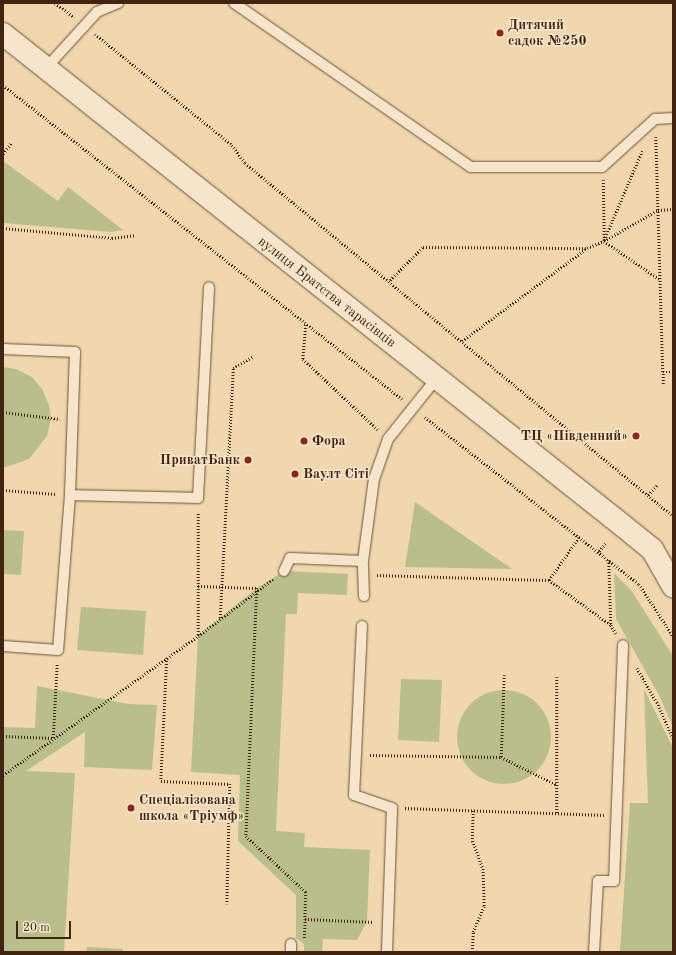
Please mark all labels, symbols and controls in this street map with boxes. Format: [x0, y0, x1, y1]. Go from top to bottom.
place label: Дитячий садок №250 [508, 17, 587, 50]
marker: Дитячий садок №250 [495, 28, 505, 38]
street label: вулиця Братства тарасівців [255, 233, 399, 351]
place label: ТЦ «Південний» [521, 428, 628, 444]
marker: ТЦ «Південний» [631, 431, 641, 441]
place label: Фора [312, 433, 346, 449]
marker: Фора [299, 436, 309, 446]
place label: ПриватБанк [160, 452, 240, 468]
marker: ПриватБанк [243, 455, 253, 465]
place label: Ваулт Сіті [303, 466, 369, 482]
marker: Ваулт Сіті [290, 469, 300, 479]
place label: Спеціалізована школа «Тріумф» [139, 792, 244, 824]
marker: Спеціалізована школа «Тріумф» [126, 803, 136, 813]
scale bar [18, 913, 73, 939]
text: 20 m [23, 922, 50, 934]

